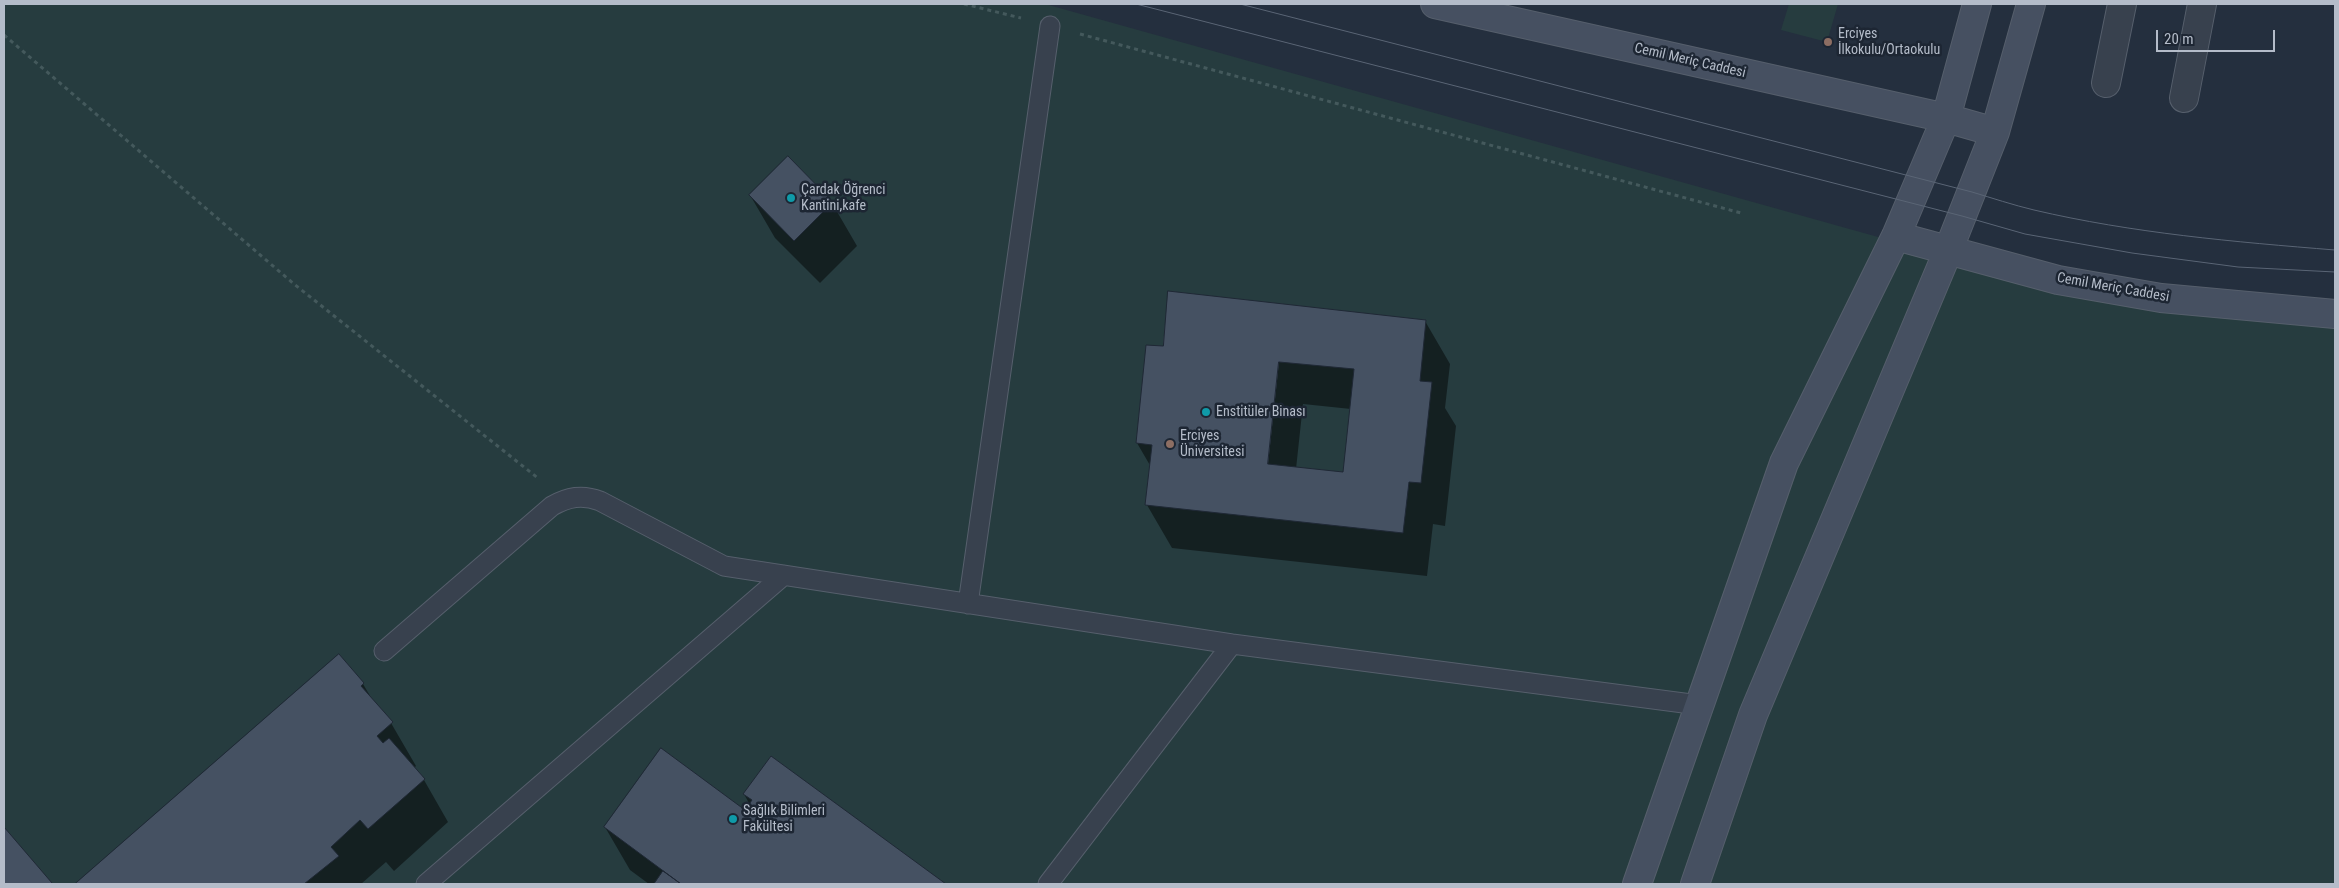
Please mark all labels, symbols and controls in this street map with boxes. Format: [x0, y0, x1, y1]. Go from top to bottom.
scale bar [2159, 20, 2278, 52]
place label: Erciyes İlkokulu/Ortaokulu [1838, 26, 1940, 58]
text: 20 m [2164, 30, 2194, 48]
marker: Erciyes İlkokulu/Ortaokulu [1822, 36, 1834, 48]
street label: Cemil Meriç Caddesi [1633, 40, 1747, 82]
place label: Çardak Öğrenci Kantini,kafe [801, 182, 885, 214]
marker: Çardak Öğrenci Kantini,kafe [785, 192, 797, 204]
street label: Cemil Meriç Caddesi [2056, 270, 2170, 306]
place label: Enstitüler Binası [1216, 404, 1306, 420]
marker: Enstitüler Binası [1200, 406, 1212, 418]
place label: Erciyes Üniversitesi [1180, 428, 1244, 461]
marker: Erciyes Üniversitesi [1164, 438, 1176, 450]
place label: Sağlık Bilimleri Fakültesi [743, 803, 825, 836]
marker: Sağlık Bilimleri Fakültesi [727, 813, 739, 825]

